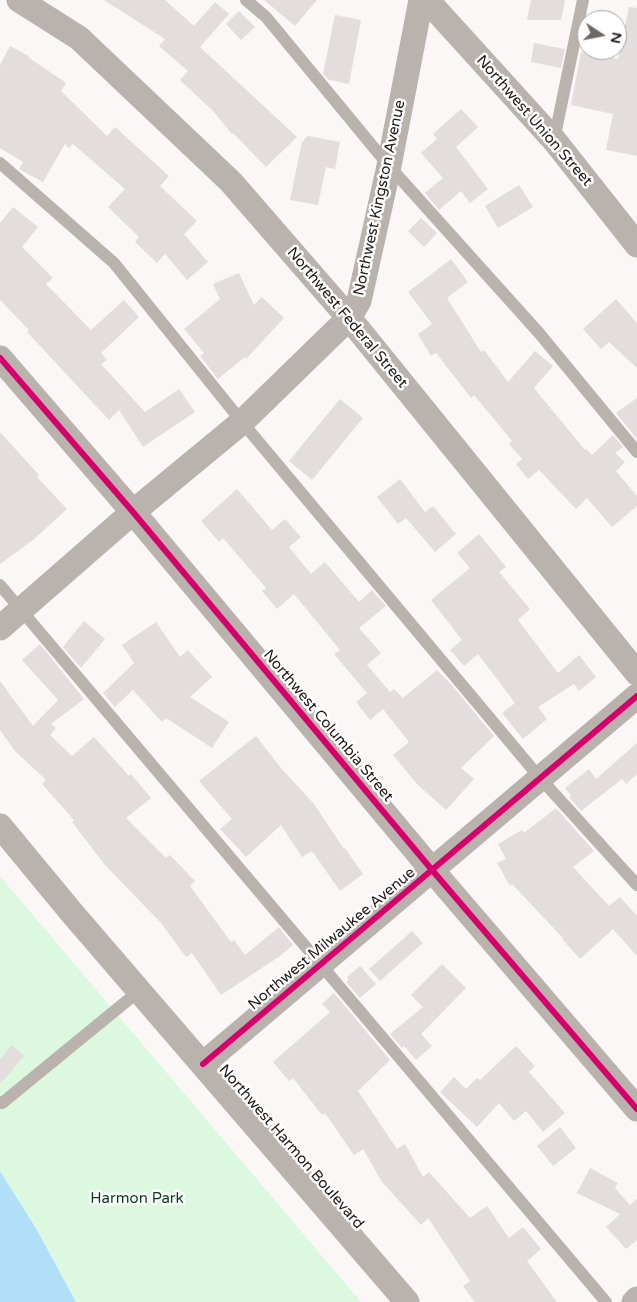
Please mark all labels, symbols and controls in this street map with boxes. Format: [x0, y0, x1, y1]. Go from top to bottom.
north arrow [577, 10, 627, 60]
text: N [607, 31, 626, 45]
street label: Northwest Union Street [472, 52, 596, 190]
street label: Northwest Kingston Avenue [350, 99, 410, 297]
street label: Northwest Federal Street [283, 244, 411, 392]
street label: Northwest Columbia Street [259, 646, 397, 806]
street label: Northwest Milwaukee Avenue [245, 864, 419, 1014]
street label: Northwest Harmon Boulevard [215, 1061, 367, 1233]
park label: Harmon Park [90, 1190, 184, 1208]

